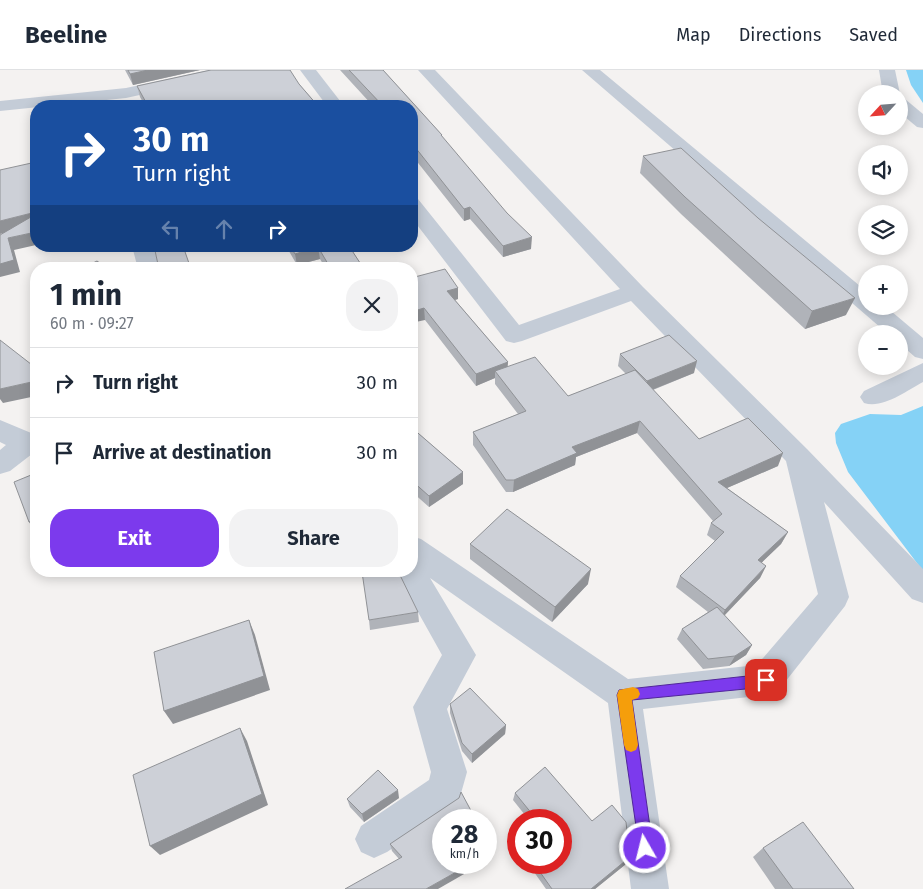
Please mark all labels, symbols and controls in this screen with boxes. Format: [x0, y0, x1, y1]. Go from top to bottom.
text: Beeline [25, 21, 107, 49]
text: Map [676, 24, 711, 46]
text: Directions [739, 24, 821, 46]
text: Saved [849, 24, 898, 46]
north arrow [858, 85, 908, 135]
map controls [858, 85, 908, 375]
text: 30 m [133, 118, 210, 160]
icon: right [50, 120, 115, 185]
button: sound [858, 145, 908, 195]
text: Turn right [133, 160, 230, 187]
button: layers [858, 205, 908, 255]
icon: left [157, 215, 185, 243]
icon: ahead [210, 215, 238, 243]
icon: right [263, 215, 291, 243]
button: + [858, 265, 908, 315]
text: 1 min [50, 277, 122, 313]
button: close [346, 279, 398, 331]
text: 60 m · 09:27 [50, 314, 134, 333]
button: − [858, 325, 908, 375]
icon: right [50, 369, 78, 397]
text: Turn right [93, 371, 178, 394]
text: 30 m [357, 371, 398, 394]
icon: arrive [50, 439, 78, 467]
text: Arrive at destination [93, 441, 272, 464]
text: 30 m [357, 441, 398, 464]
button: Exit [50, 509, 219, 567]
button: Share [229, 509, 398, 567]
pin [745, 659, 787, 701]
icon: arrive [752, 666, 780, 694]
speed limit sign: 30 [507, 809, 572, 874]
text: 28 [451, 820, 478, 850]
position arrow [618, 821, 670, 873]
text: km/h [450, 847, 479, 861]

